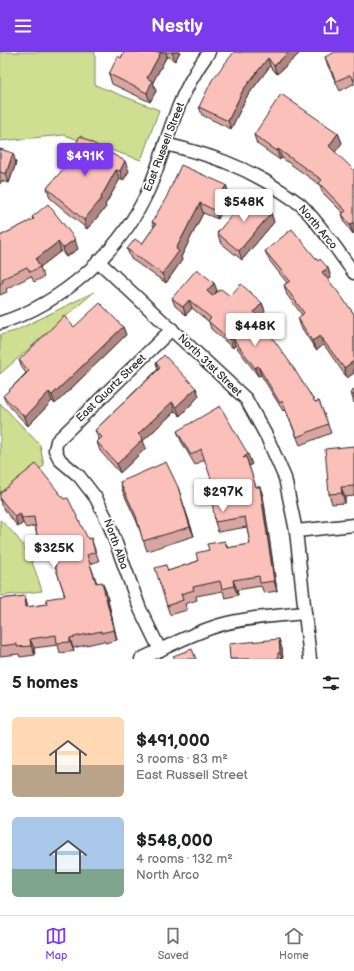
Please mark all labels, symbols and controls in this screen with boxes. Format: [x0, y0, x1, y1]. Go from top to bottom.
icon: menu [12, 15, 34, 37]
icon: share [320, 15, 342, 37]
text: Nestly [151, 16, 203, 37]
street label: East Russell Street [141, 100, 187, 193]
pin: $491K [57, 143, 113, 177]
text: $491K [66, 148, 104, 164]
pin: $548K [216, 189, 272, 223]
text: $548K [224, 194, 264, 210]
street label: North Arco [296, 202, 340, 252]
pin: $448K [227, 313, 283, 347]
text: $448K [235, 318, 275, 334]
street label: North 31st Street [175, 331, 245, 399]
street label: East Quartz Street [73, 351, 149, 425]
pin: $297K [195, 479, 251, 513]
text: $297K [203, 484, 243, 500]
street label: North Alba [101, 517, 131, 571]
pin: $325K [26, 535, 82, 569]
text: $325K [34, 540, 74, 556]
icon: filters [320, 672, 342, 694]
text: 5 homes [12, 673, 78, 693]
text: $491,000 [136, 731, 210, 751]
icon: home [44, 733, 92, 781]
text: 3 rooms · 83 m² [136, 751, 228, 767]
text: East Russell Street [136, 767, 248, 783]
text: $548,000 [136, 831, 213, 851]
icon: home [44, 833, 92, 881]
text: 4 rooms · 132 m² [136, 851, 233, 867]
text: North Arco [136, 867, 199, 883]
tab: Map [45, 925, 67, 962]
tab: Saved [158, 925, 189, 962]
tab: Home [279, 925, 309, 962]

